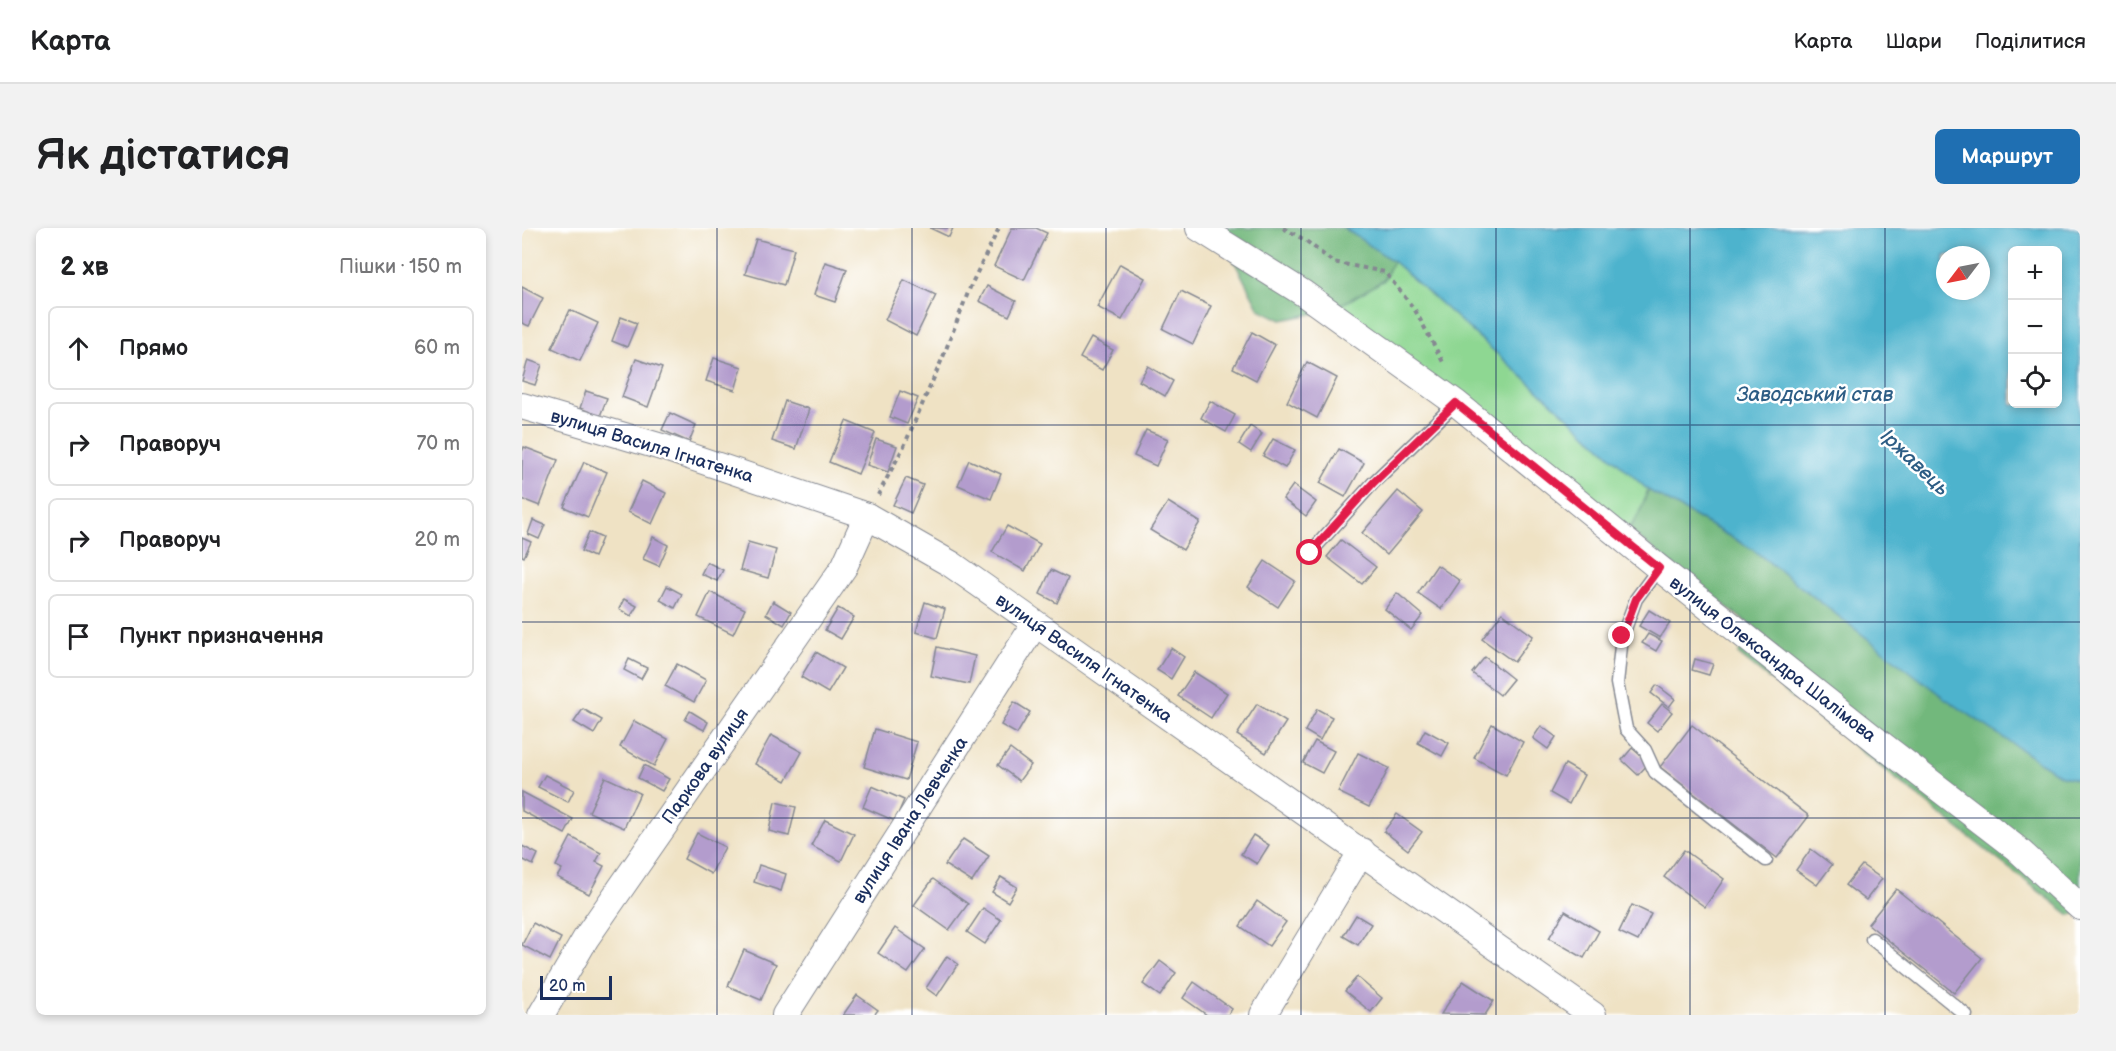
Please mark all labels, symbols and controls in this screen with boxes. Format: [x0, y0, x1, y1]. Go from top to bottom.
text: Карта [30, 25, 110, 58]
text: Карта [1793, 29, 1853, 54]
text: Шари [1886, 29, 1942, 54]
text: Поділитися [1975, 29, 2086, 54]
button: Маршрут [1935, 129, 2080, 184]
text: Як дістатися [36, 131, 290, 182]
north arrow [1936, 246, 1990, 300]
map controls [2008, 246, 2062, 408]
button: + [2008, 246, 2062, 300]
text: 2 хв [60, 252, 109, 283]
text: Пішки · 150 m [339, 255, 462, 279]
button: − [2008, 300, 2062, 354]
icon: ahead [62, 332, 95, 365]
text: Прямо [119, 335, 188, 362]
text: 60 m [414, 336, 460, 360]
button: locate [2008, 354, 2062, 408]
water label: Заводський став [1737, 383, 1894, 407]
street label: вулиця Василя Ігнатенка [548, 406, 756, 487]
water label: Іржавець [1875, 424, 1954, 501]
icon: right [62, 428, 95, 461]
text: Праворуч [119, 431, 221, 458]
text: 70 m [416, 432, 460, 456]
icon: right [62, 524, 95, 557]
text: Праворуч [119, 527, 221, 554]
text: 20 m [415, 528, 460, 552]
route start [1296, 539, 1322, 565]
street label: вулиця Олександра Шалімова [1665, 572, 1880, 747]
street label: вулиця Василя Ігнатенка [991, 589, 1176, 728]
icon: arrive [62, 620, 95, 653]
route end [1608, 622, 1634, 648]
text: Пункт призначення [119, 623, 324, 650]
street label: Паркова вулиця [658, 704, 753, 828]
street label: вулиця Івана Левченка [849, 733, 972, 908]
scale bar [540, 973, 612, 1000]
text: 20 m [549, 977, 585, 996]

